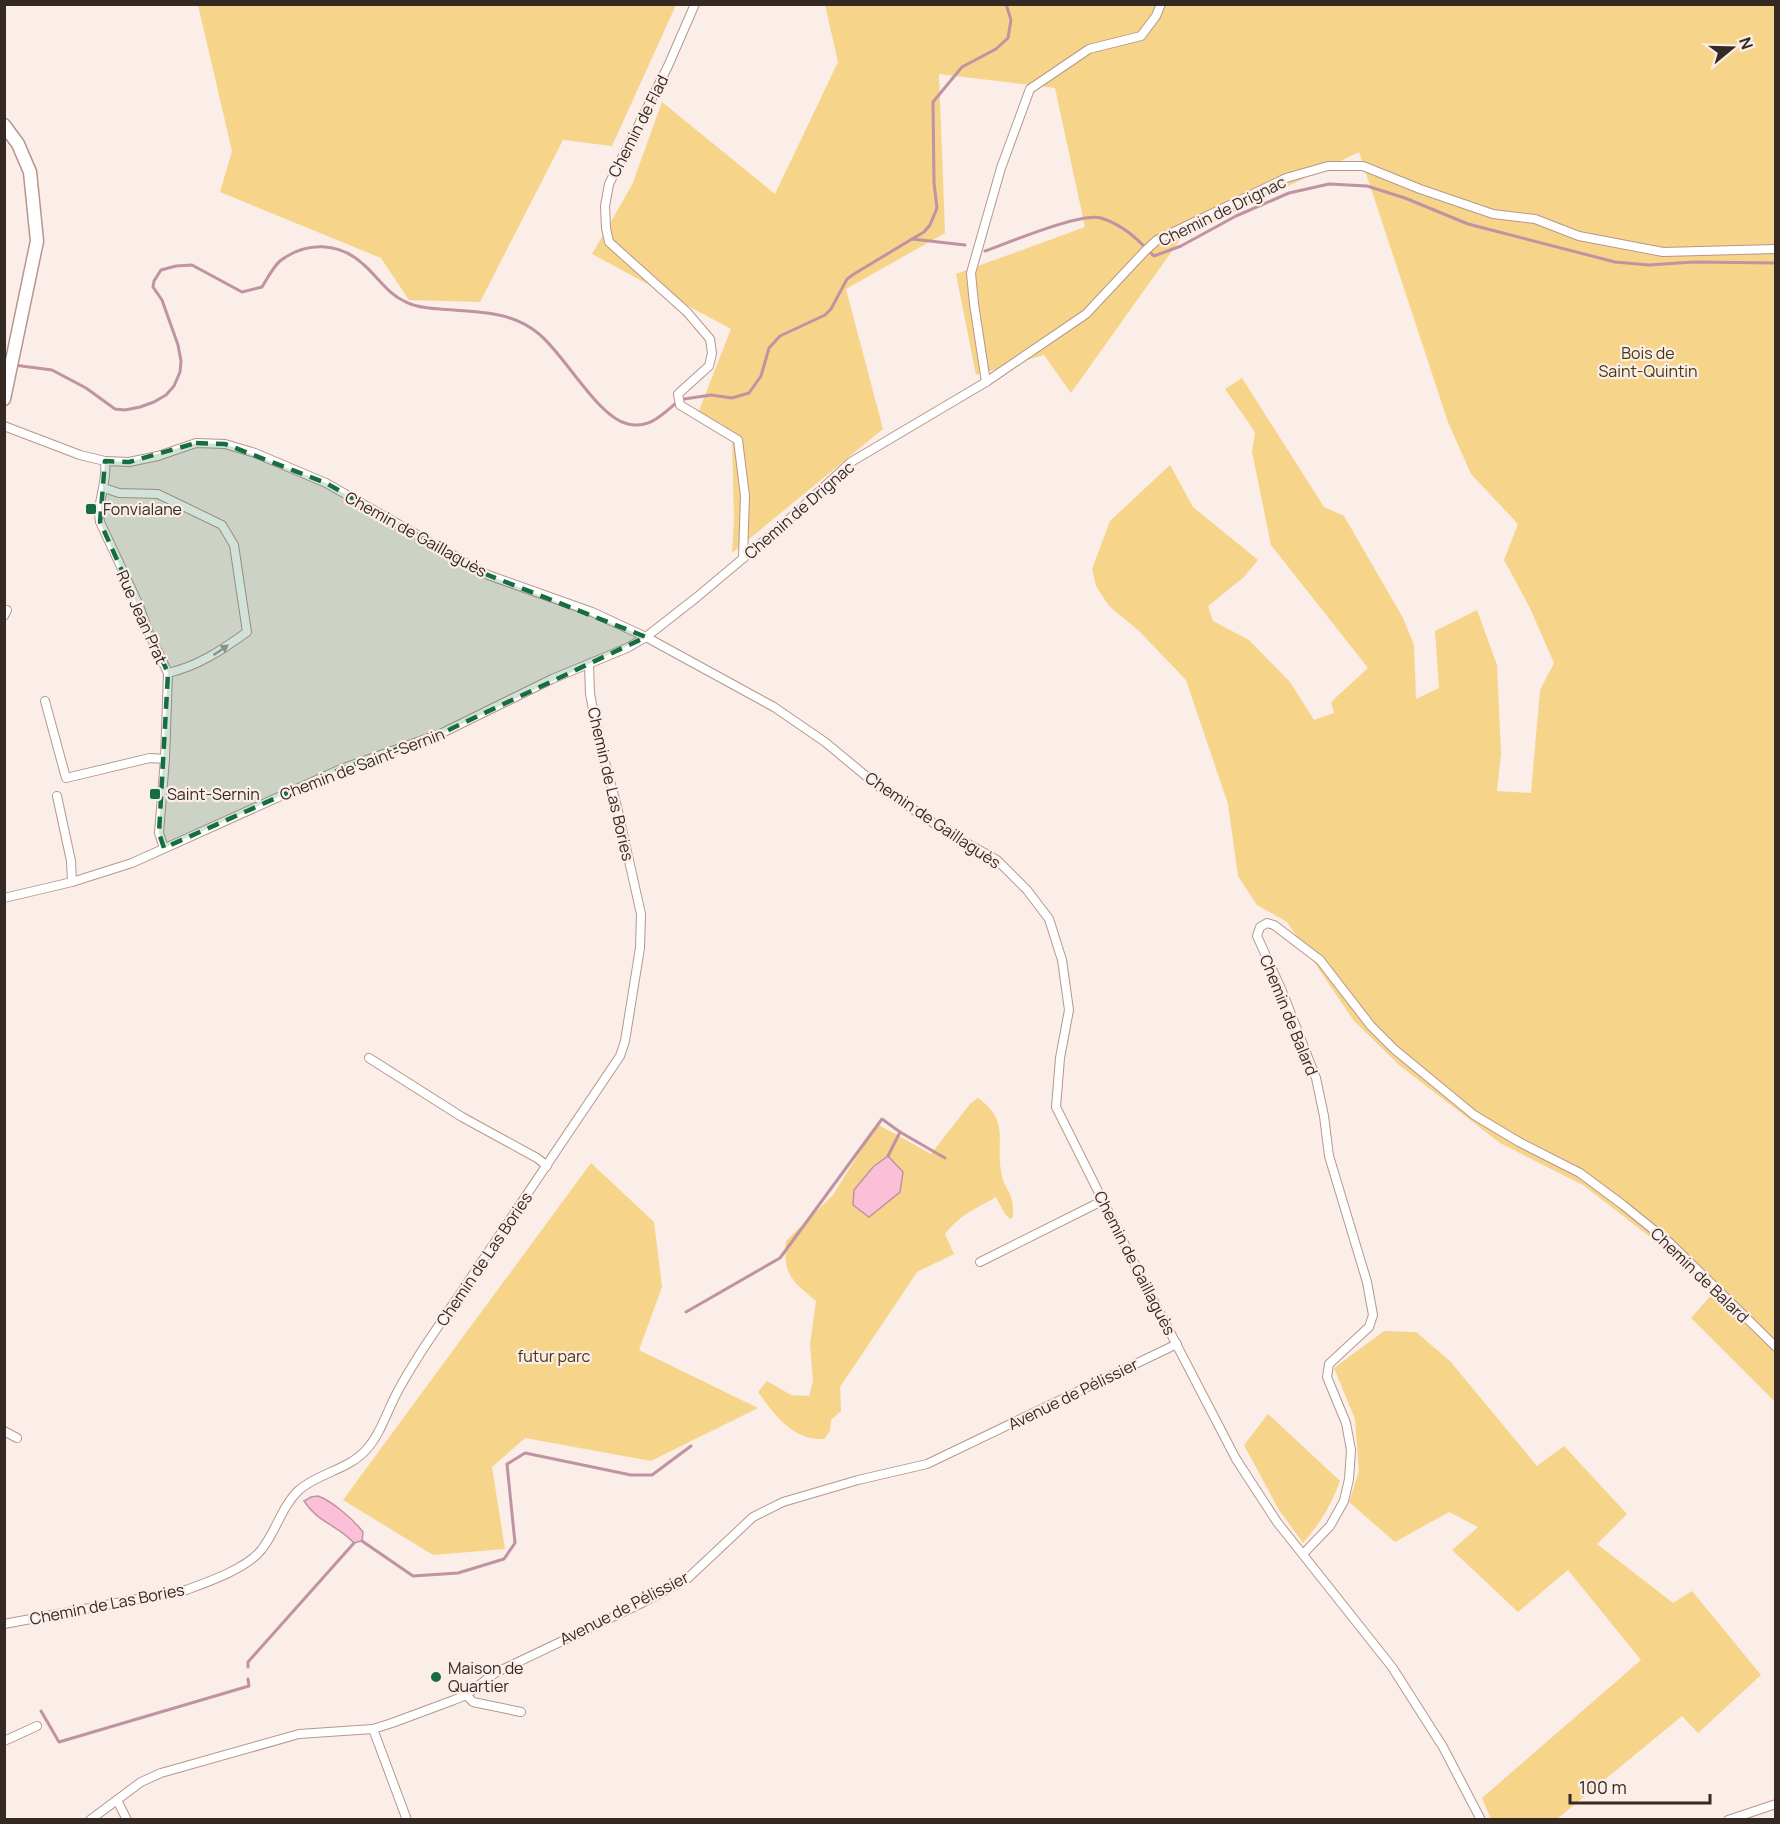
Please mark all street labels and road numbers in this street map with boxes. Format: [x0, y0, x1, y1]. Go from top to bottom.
street label: Chemin de Flad [603, 71, 673, 181]
street label: Chemin de Drignac [1155, 171, 1289, 251]
street label: Chemin de Drignac [739, 456, 859, 564]
street label: Chemin de Gaillaguès [341, 486, 491, 582]
street label: Rue Jean Prat [111, 566, 173, 668]
street label: Chemin de Las Bories [583, 705, 639, 863]
street label: Chemin de Saint-Sernin [276, 722, 448, 806]
street label: Chemin de Gaillaguès [861, 766, 1005, 874]
street label: Chemin de Balard [1255, 951, 1323, 1079]
street label: Chemin de Gaillaguès [1089, 1187, 1181, 1339]
street label: Chemin de Las Bories [431, 1188, 537, 1330]
street label: Chemin de Balard [1646, 1222, 1754, 1328]
street label: Avenue de Pélissier [1004, 1353, 1142, 1435]
street label: Avenue de Pélissier [556, 1566, 693, 1650]
street label: Chemin de Las Bories [28, 1578, 186, 1630]

